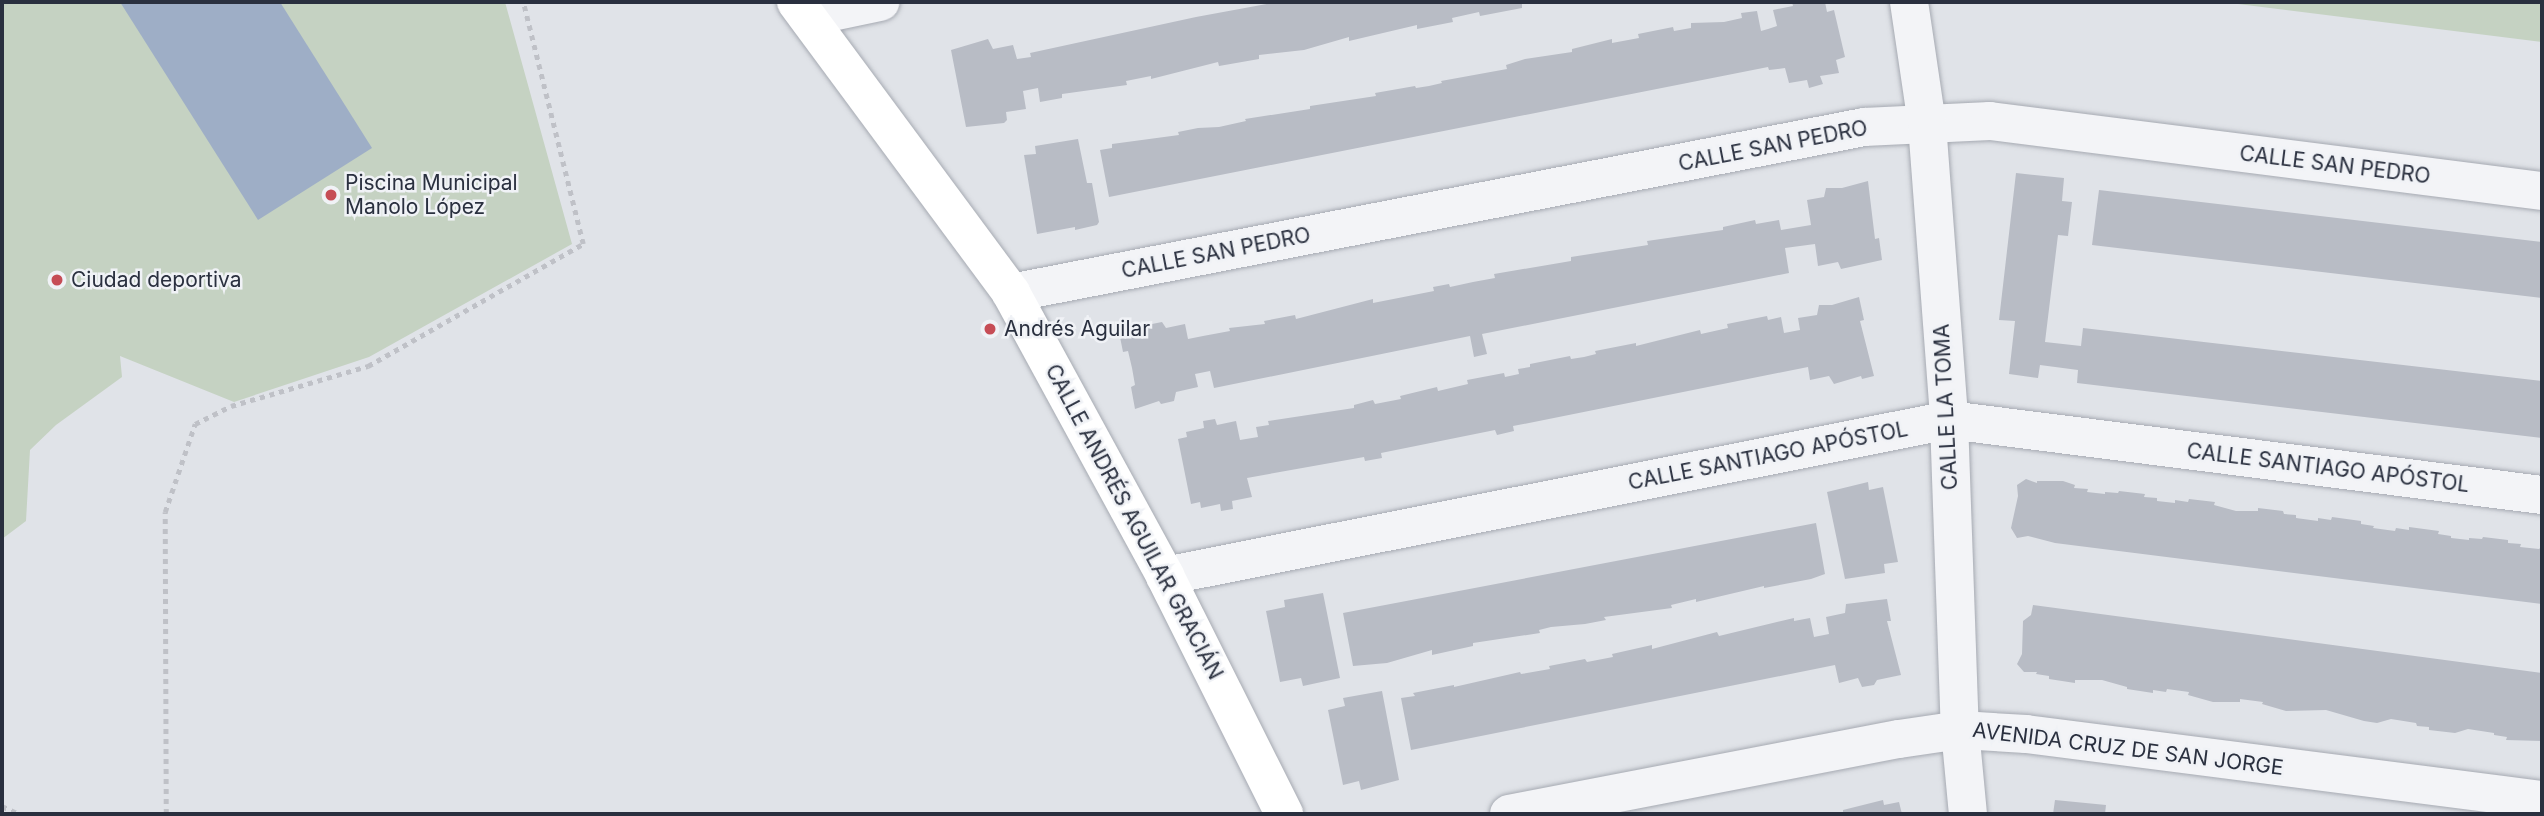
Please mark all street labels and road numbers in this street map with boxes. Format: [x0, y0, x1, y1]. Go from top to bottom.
street label: CALLE SAN PEDRO [1676, 115, 1870, 177]
street label: CALLE SAN PEDRO [2238, 141, 2432, 189]
street label: CALLE SAN PEDRO [1119, 222, 1313, 284]
street label: CALLE LA TOMA [1929, 323, 1963, 491]
street label: CALLE ANDRÉS AGUILAR GRACIÁN [1040, 360, 1228, 684]
street label: CALLE SANTIAGO APÓSTOL [1626, 417, 1910, 495]
street label: CALLE SANTIAGO APÓSTOL [2185, 438, 2471, 498]
street label: AVENIDA CRUZ DE SAN JORGE [1971, 717, 2285, 781]

